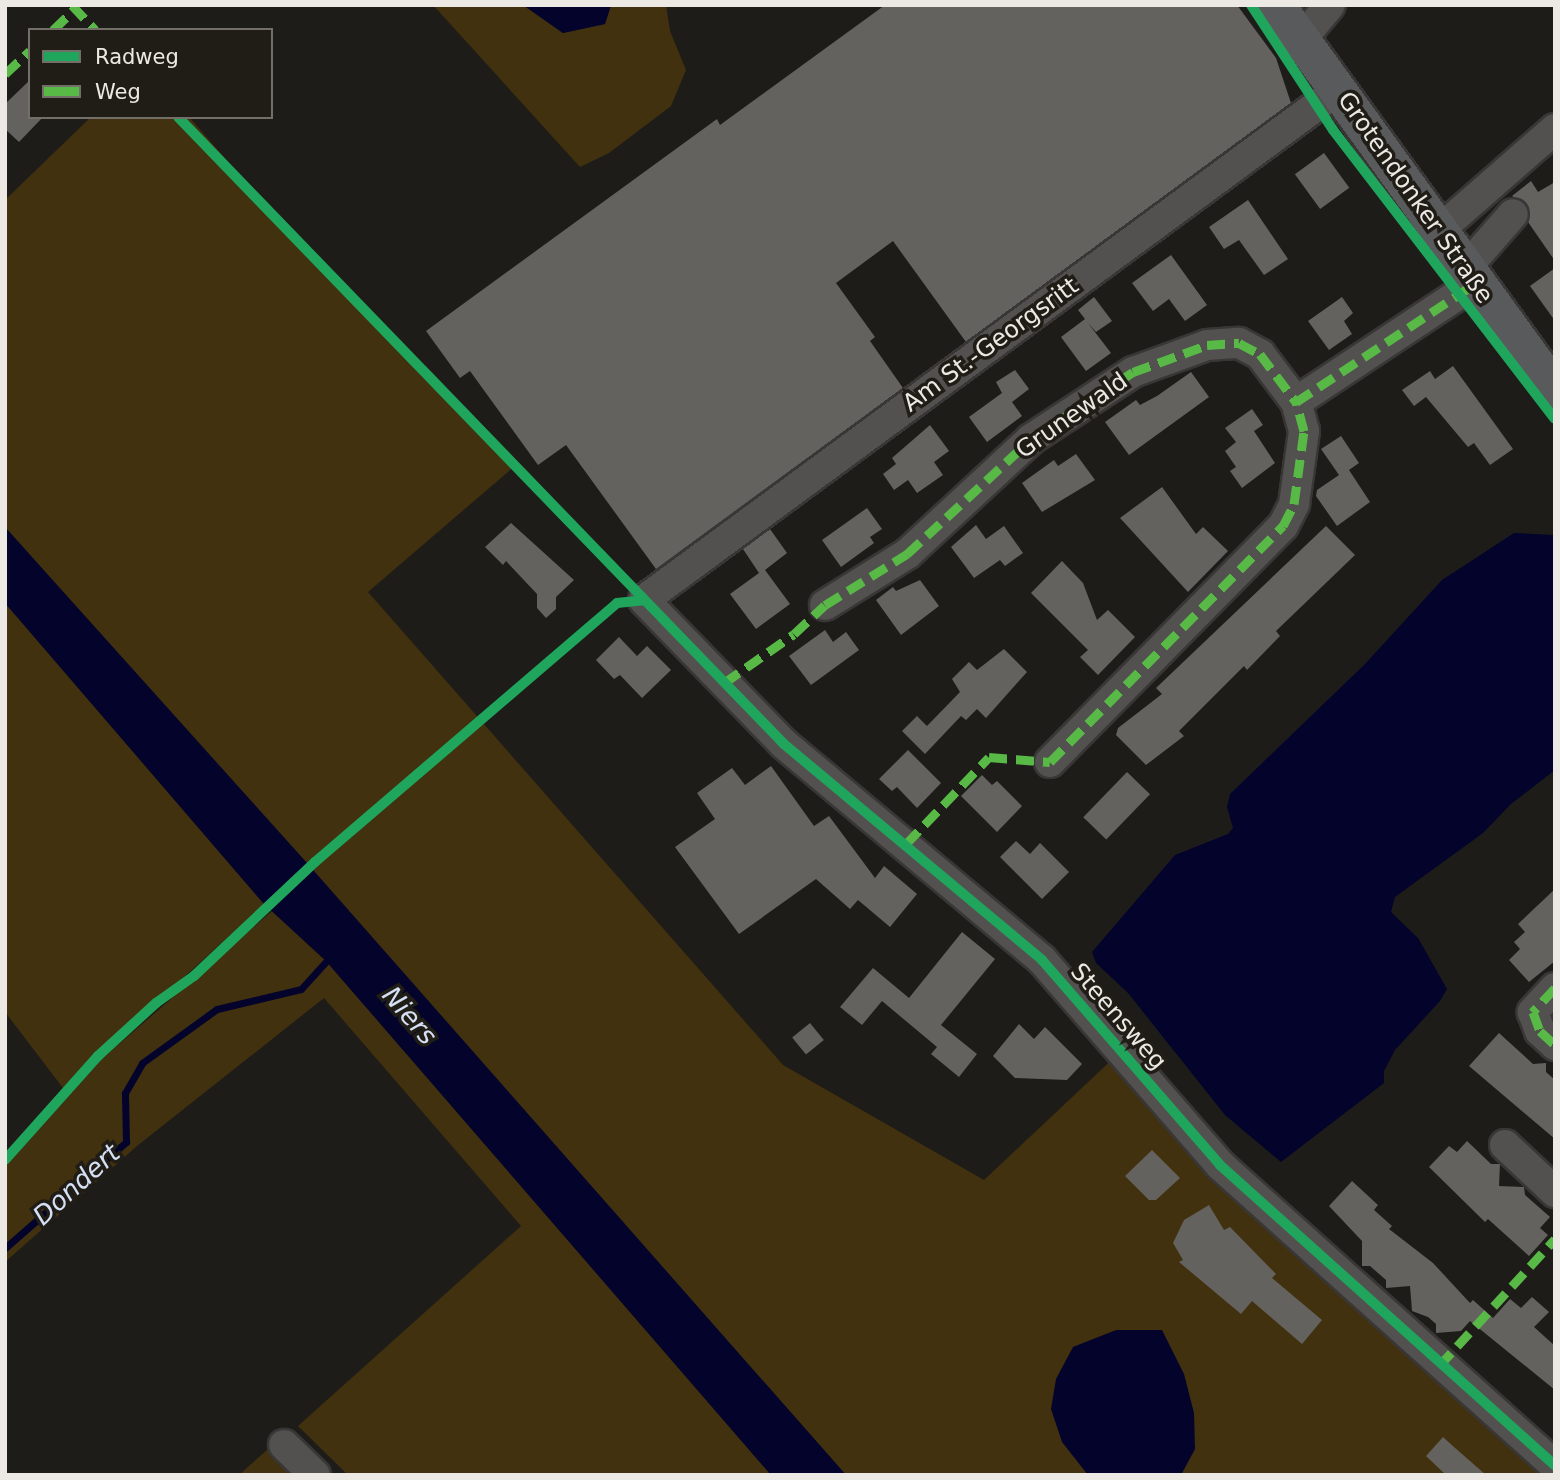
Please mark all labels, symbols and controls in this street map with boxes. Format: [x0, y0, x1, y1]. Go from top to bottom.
legend [28, 28, 273, 119]
text: Radweg [95, 45, 179, 69]
text: Weg [95, 80, 141, 104]
street label: Grotendonker Straße [1331, 87, 1499, 309]
street label: Am St.-Georgsritt [898, 272, 1084, 418]
street label: Grunewald [1011, 367, 1133, 465]
street label: Steensweg [1064, 958, 1172, 1076]
water label: Niers [375, 981, 443, 1051]
water label: Dondert [27, 1138, 127, 1232]

